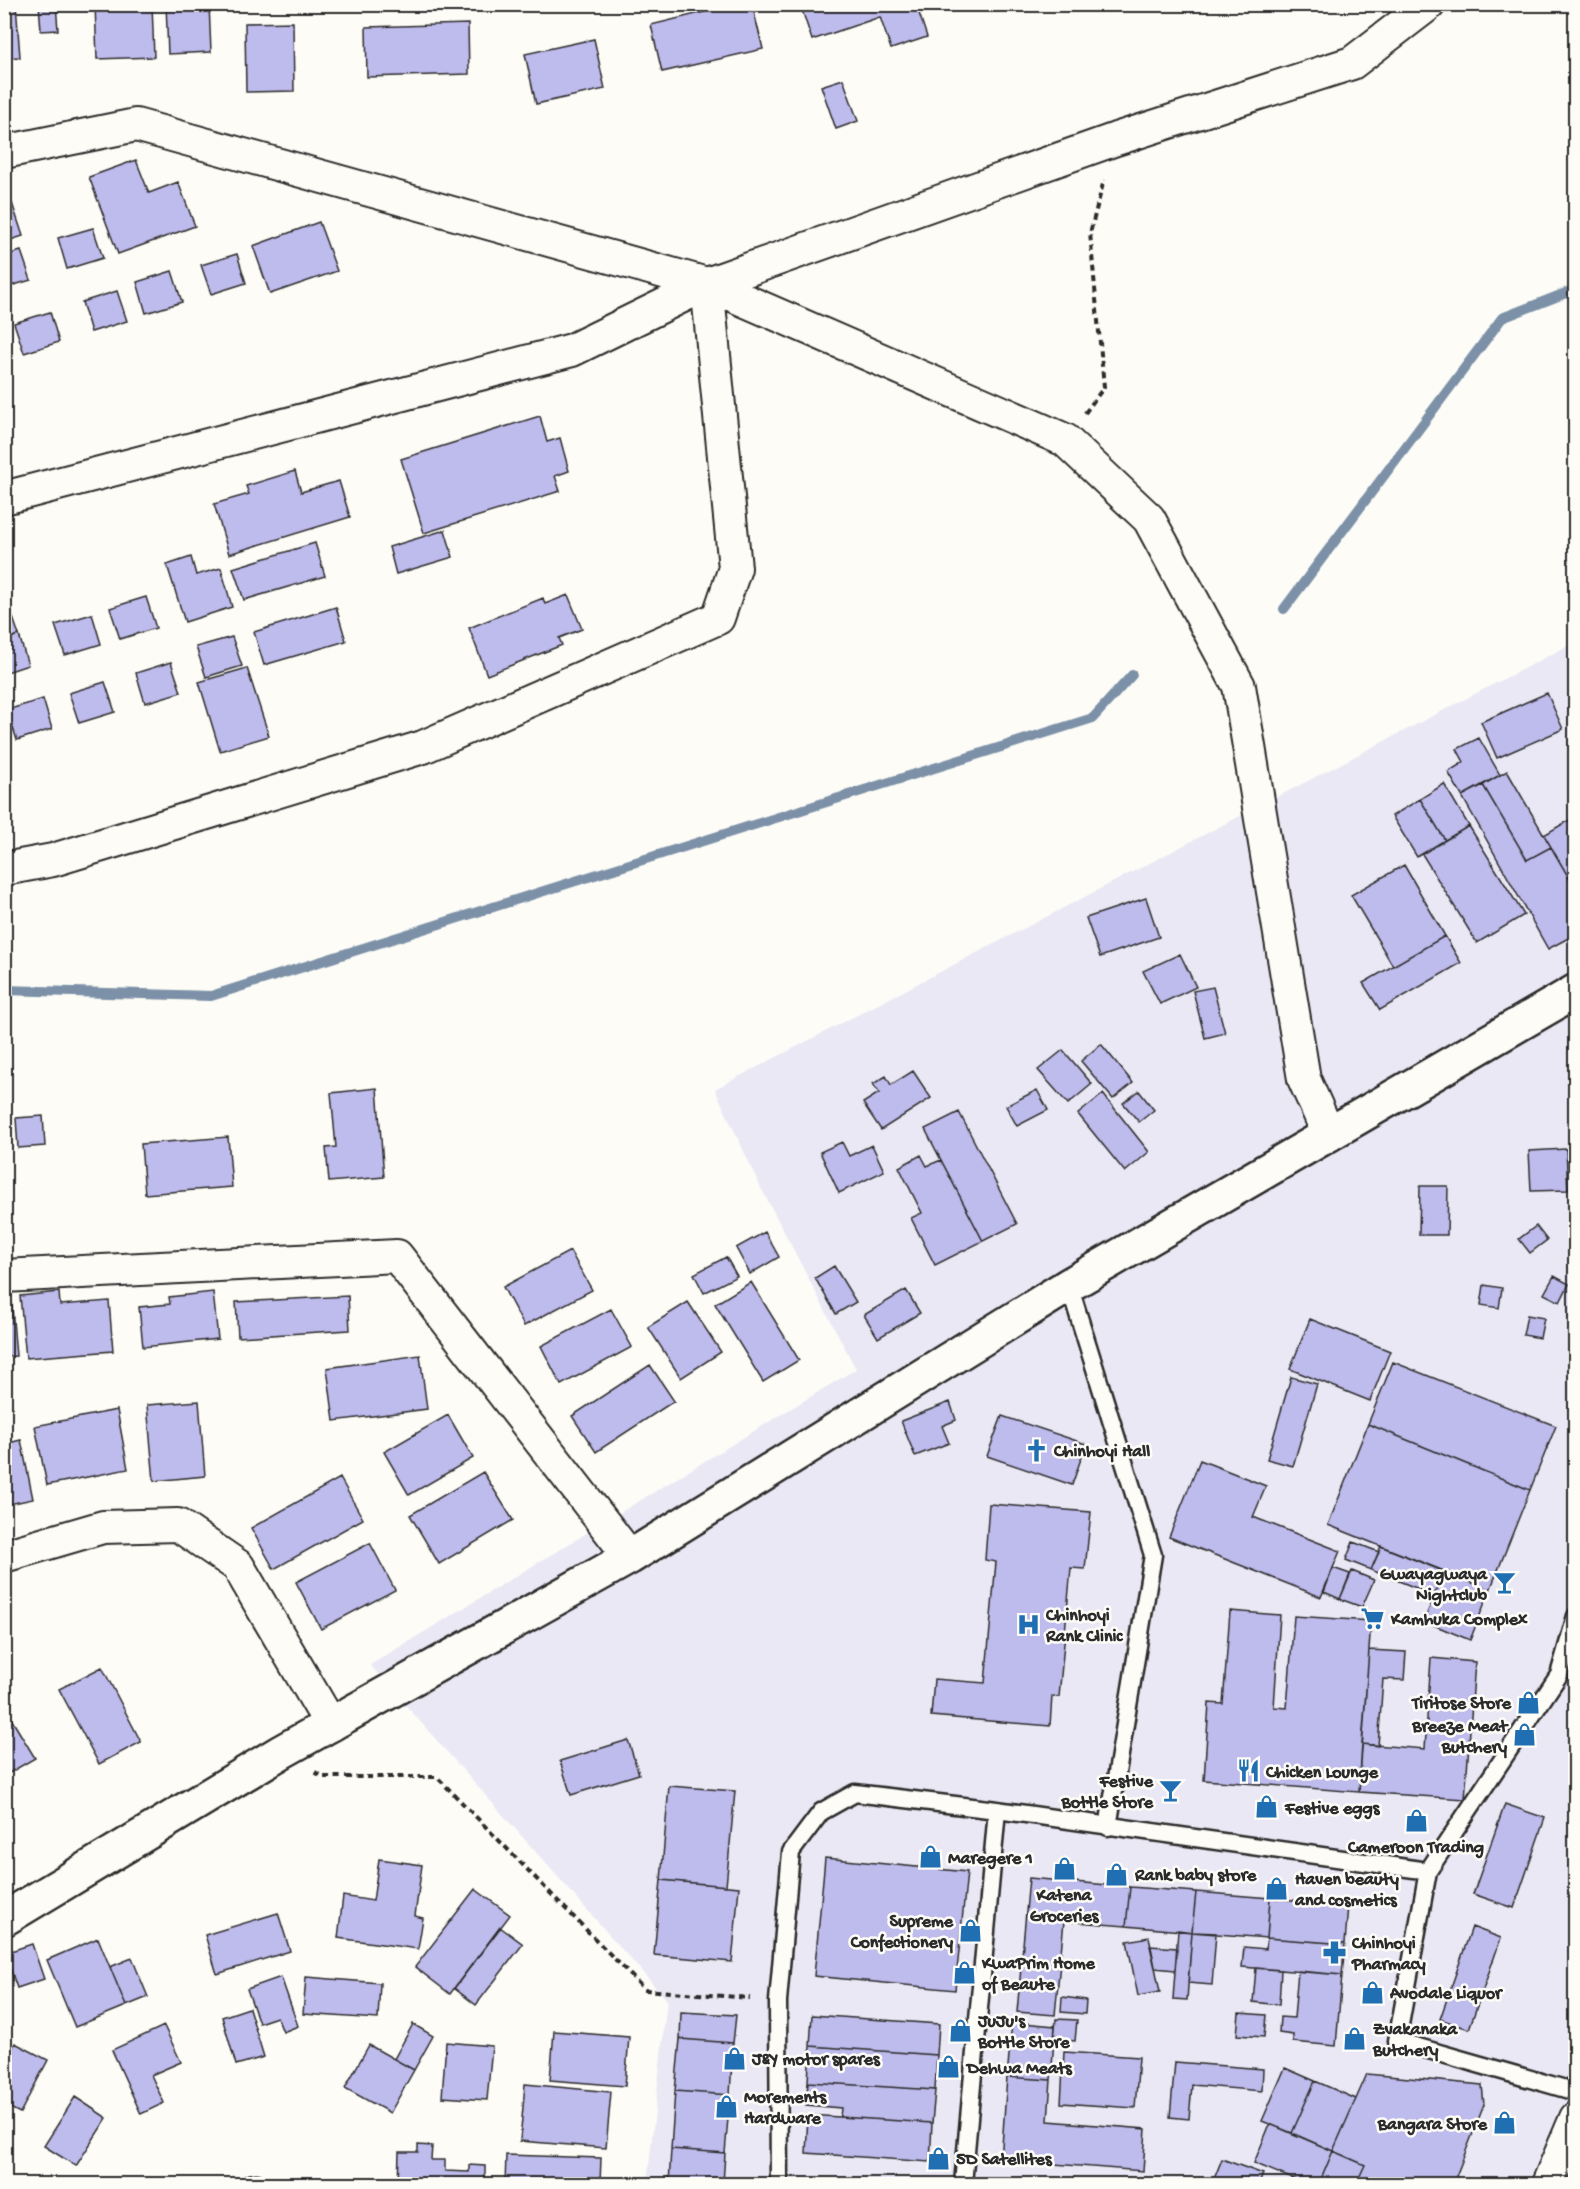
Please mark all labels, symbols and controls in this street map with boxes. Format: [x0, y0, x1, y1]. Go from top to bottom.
church icon: Chinhoyi Hall [1023, 1437, 1049, 1463]
place label: Chinhoyi Hall [1053, 1442, 1150, 1463]
place label: Gwayagwaya Nightclub [1380, 1565, 1488, 1607]
bar icon: Gwayagwaya Nightclub [1492, 1570, 1518, 1596]
supermarket icon: Kamhuka Complex [1360, 1605, 1386, 1631]
place label: Chinhoyi Rank Clinic [1045, 1606, 1123, 1648]
place label: Kamhuka Complex [1390, 1610, 1528, 1631]
hospital icon: Chinhoyi Rank Clinic [1015, 1611, 1041, 1637]
shop icon: Tiritose Store [1516, 1689, 1542, 1715]
place label: Tiritose Store [1410, 1694, 1512, 1715]
place label: Breeze Meat Butchery [1411, 1717, 1509, 1759]
shop icon: Breeze Meat Butchery [1512, 1722, 1538, 1748]
restaurant icon: Chicken Lounge [1235, 1758, 1261, 1784]
place label: Chicken Lounge [1265, 1763, 1379, 1784]
place label: Festive Bottle Store [1061, 1772, 1154, 1814]
bar icon: Festive Bottle Store [1158, 1777, 1184, 1803]
shop icon: Festive eggs [1254, 1794, 1280, 1820]
place label: Festive eggs [1284, 1799, 1381, 1820]
shop icon: Cameroon Trading [1403, 1807, 1429, 1833]
place label: Cameroon Trading [1347, 1838, 1484, 1859]
shop icon: Maregere 1 [917, 1844, 943, 1870]
place label: Maregere 1 [948, 1849, 1033, 1870]
shop icon: Katena Groceries [1051, 1855, 1077, 1881]
shop icon: Rank baby store [1104, 1861, 1130, 1887]
place label: Rank baby store [1134, 1866, 1257, 1887]
place label: Haven beauty and cosmetics [1294, 1870, 1399, 1912]
shop icon: Haven beauty and cosmetics [1264, 1875, 1290, 1901]
place label: Katena Groceries [1030, 1886, 1100, 1928]
place label: Supreme Confectionery [850, 1912, 954, 1954]
shop icon: Supreme Confectionery [958, 1917, 984, 1943]
place label: Chinhoyi Pharmacy [1351, 1934, 1426, 1976]
pharmacy icon: Chinhoyi Pharmacy [1321, 1939, 1347, 1965]
place label: KwaPrim Home of Beaute [981, 1954, 1096, 1996]
shop icon: KwaPrim Home of Beaute [951, 1959, 977, 1985]
shop icon: Avodale Liquor [1359, 1979, 1385, 2005]
place label: Avodale Liquor [1389, 1984, 1504, 2005]
place label: JuJu's Bottle Store [977, 2012, 1070, 2054]
shop icon: JuJu's Bottle Store [947, 2017, 973, 2043]
place label: Zvakanaka Butchery [1372, 2020, 1458, 2062]
shop icon: Zvakanaka Butchery [1342, 2025, 1368, 2051]
shop icon: J&Y motor spares [721, 2045, 747, 2071]
place label: J&Y motor spares [751, 2050, 881, 2071]
shop icon: Dehwa Meats [936, 2054, 962, 2080]
place label: Dehwa Meats [965, 2059, 1073, 2080]
place label: Morements Hardware [744, 2088, 827, 2130]
shop icon: Morements Hardware [713, 2093, 739, 2119]
shop icon: Bangara Store [1492, 2110, 1518, 2136]
place label: Bangara Store [1377, 2115, 1488, 2136]
shop icon: 5D Satellites [925, 2145, 951, 2171]
place label: 5D Satellites [956, 2150, 1053, 2171]

